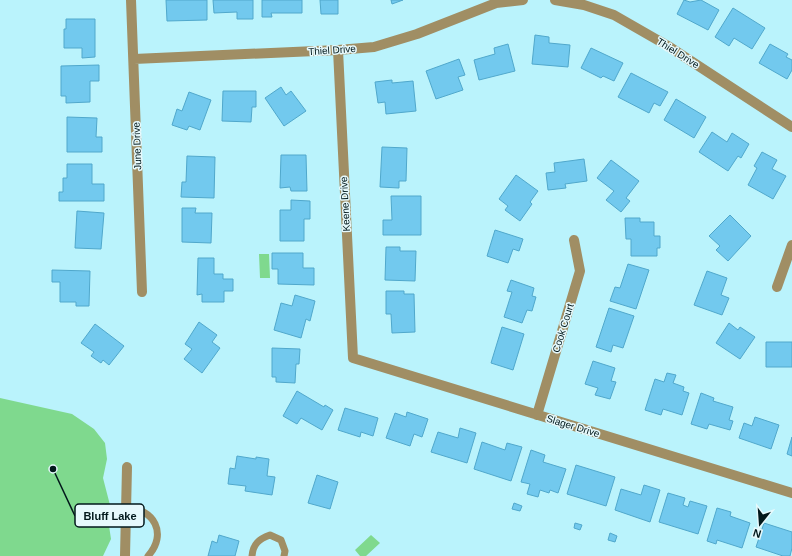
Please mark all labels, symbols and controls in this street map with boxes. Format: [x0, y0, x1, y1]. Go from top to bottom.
street label: Thiel Drive [655, 36, 702, 71]
street label: Thiel Drive [308, 43, 357, 57]
street label: June Drive [131, 121, 143, 170]
street label: Keene Drive [338, 176, 352, 232]
street label: Cook Court [550, 302, 576, 354]
street label: Slager Drive [545, 413, 601, 439]
callout: Bluff Lake [75, 504, 144, 527]
north arrow [740, 504, 780, 544]
text: Bluff Lake [83, 510, 137, 522]
text: N [751, 527, 763, 540]

